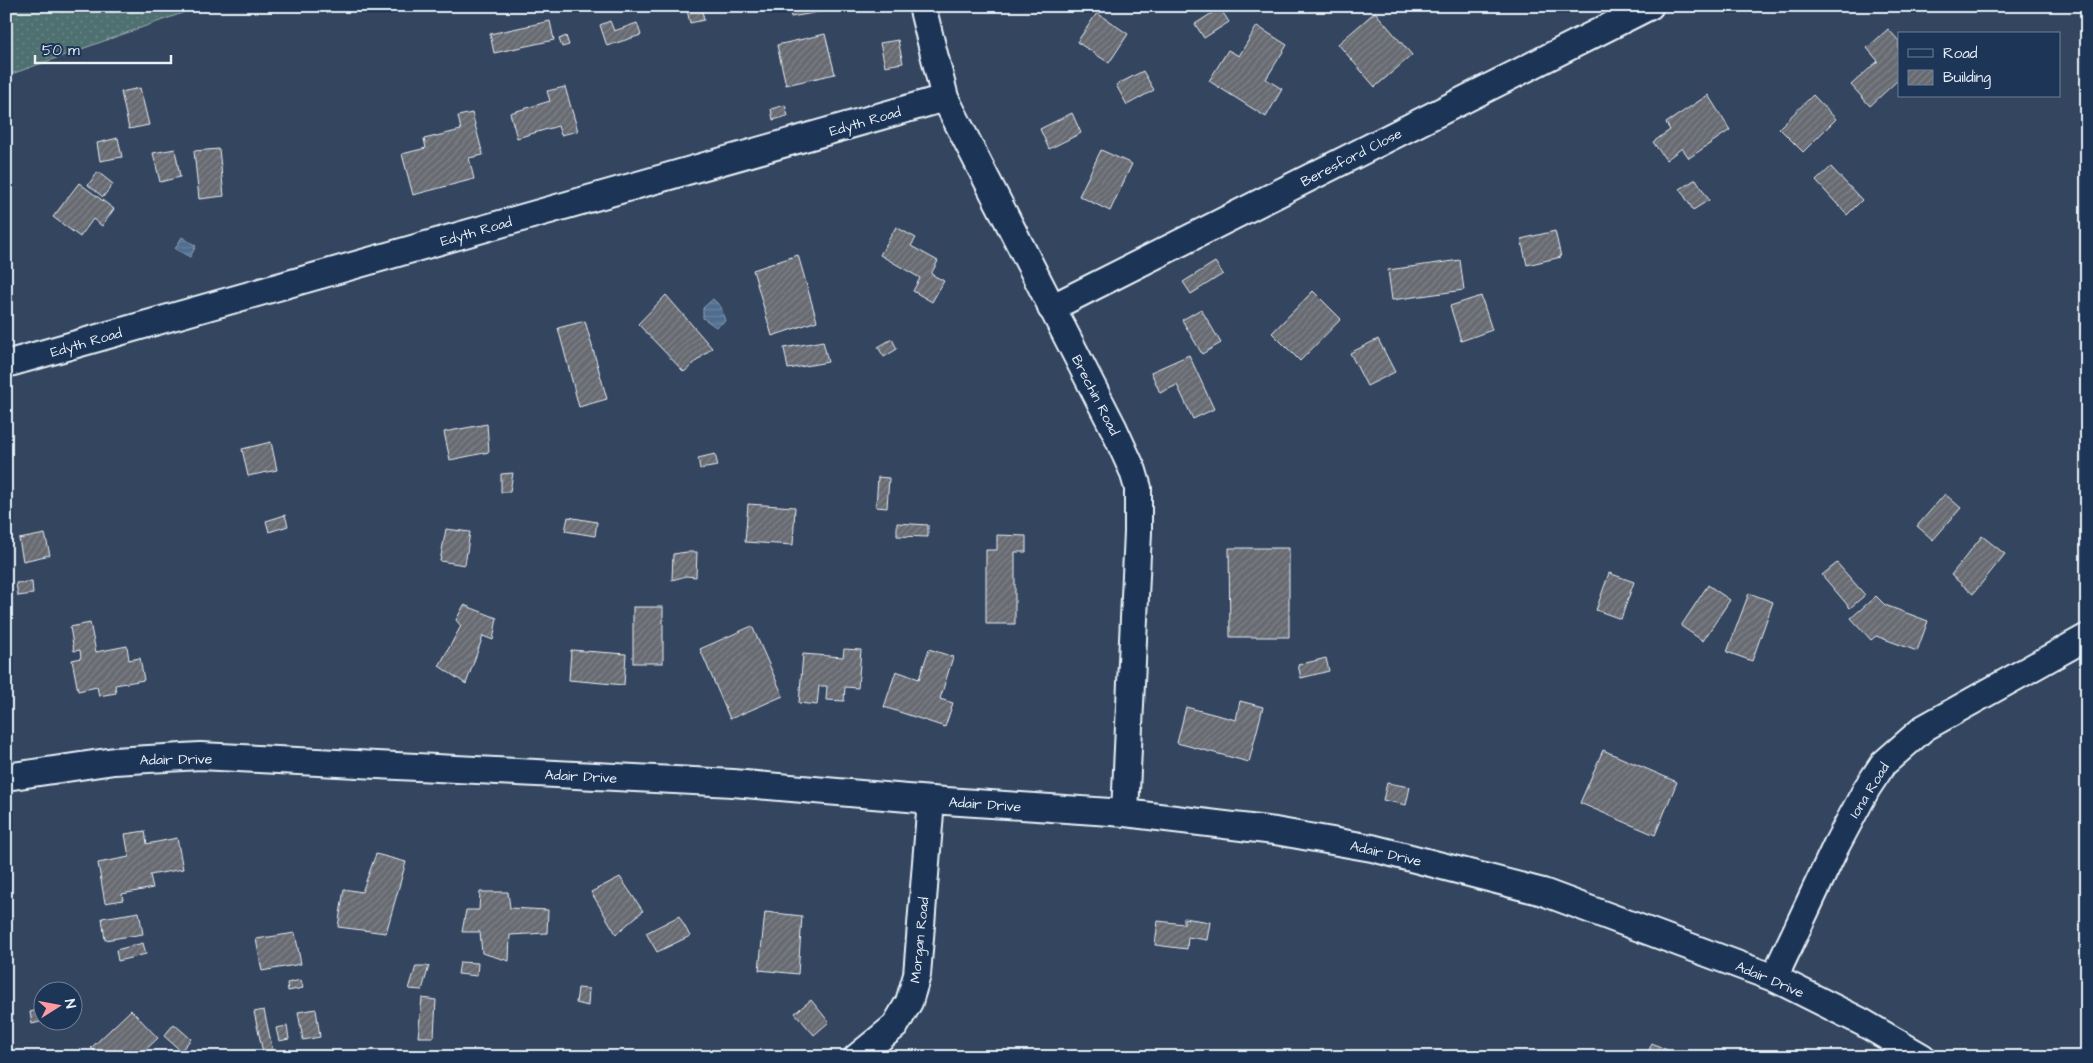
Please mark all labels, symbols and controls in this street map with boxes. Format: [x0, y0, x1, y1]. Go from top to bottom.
scale bar [35, 32, 171, 64]
legend [1898, 32, 2060, 98]
text: 50 m [42, 40, 80, 61]
text: Road [1943, 43, 1978, 64]
text: Building [1943, 67, 1991, 89]
street label: Edyth Road [827, 102, 903, 142]
street label: Beresford Close [1297, 124, 1406, 192]
street label: Edyth Road [438, 212, 514, 252]
street label: Edyth Road [48, 323, 124, 363]
street label: Brechin Road [1066, 352, 1124, 439]
street label: Adair Drive [140, 749, 213, 771]
street label: Iona Road [1845, 759, 1895, 822]
street label: Adair Drive [544, 765, 618, 789]
street label: Adair Drive [948, 792, 1022, 818]
street label: Adair Drive [1348, 836, 1424, 872]
street label: Morgan Road [906, 896, 934, 984]
street label: Adair Drive [1732, 957, 1807, 1003]
north arrow [32, 980, 82, 1030]
text: N [59, 997, 80, 1010]

